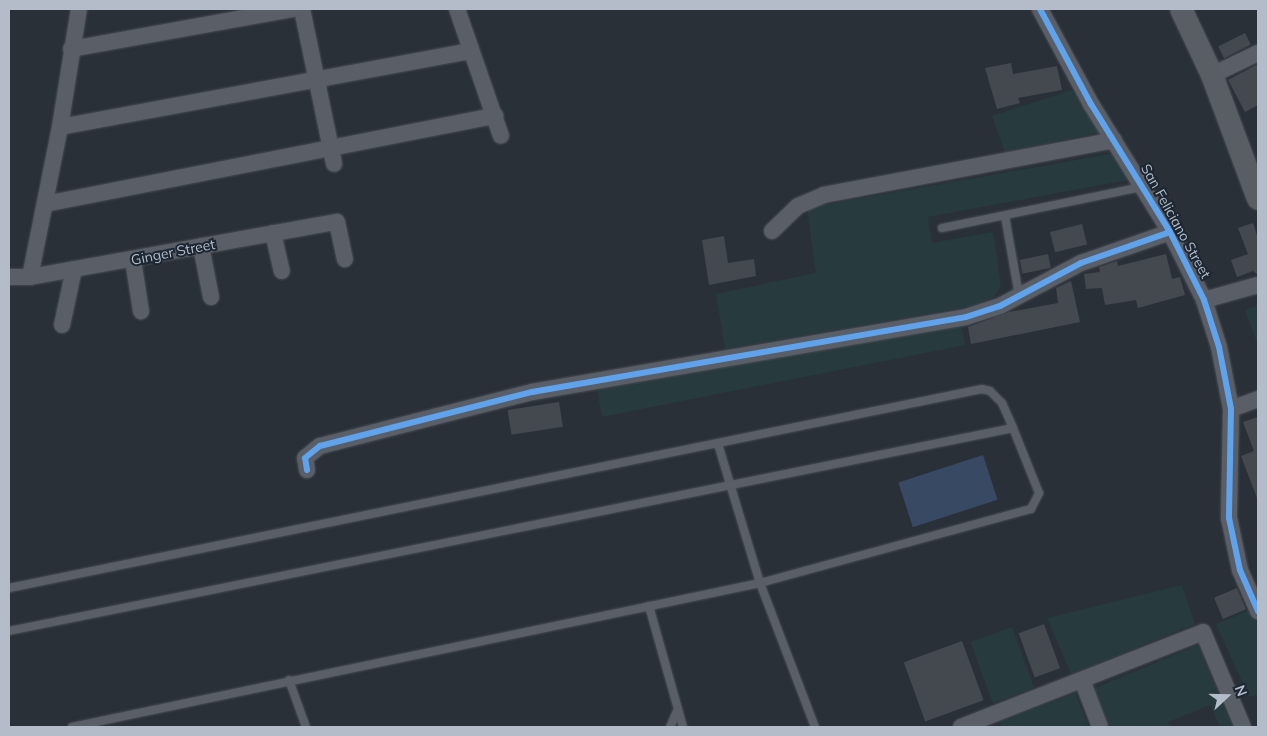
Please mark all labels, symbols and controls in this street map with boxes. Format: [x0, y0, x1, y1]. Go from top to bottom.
street label: San Feliciano Street [1138, 161, 1214, 281]
street label: Ginger Street [130, 236, 216, 268]
north arrow [1202, 671, 1252, 721]
text: N [1231, 682, 1251, 699]

